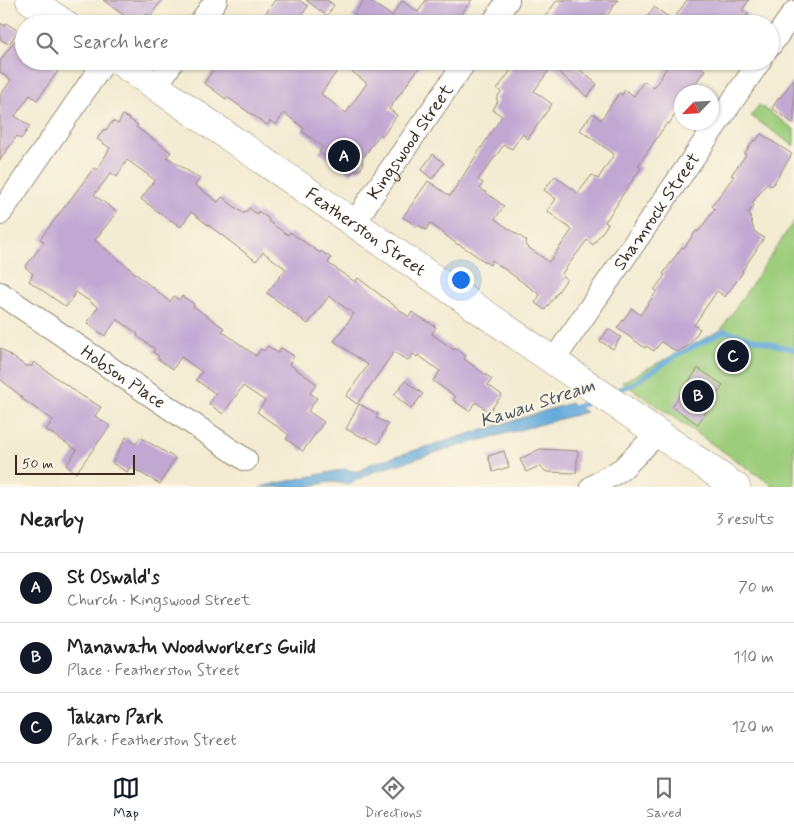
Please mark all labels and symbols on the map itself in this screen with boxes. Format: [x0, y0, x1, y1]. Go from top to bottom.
street label: Kingswood Street [362, 79, 460, 205]
north arrow [674, 85, 719, 130]
pin: A [328, 137, 360, 175]
street label: Shamrock Street [608, 148, 706, 275]
street label: Featherston Street [300, 182, 430, 282]
your location [448, 267, 474, 293]
pin: C [717, 337, 749, 375]
street label: Hobson Place [76, 340, 170, 415]
water label: Kawau Stream [477, 373, 598, 434]
pin: B [682, 377, 714, 415]
scale bar [15, 452, 135, 475]

